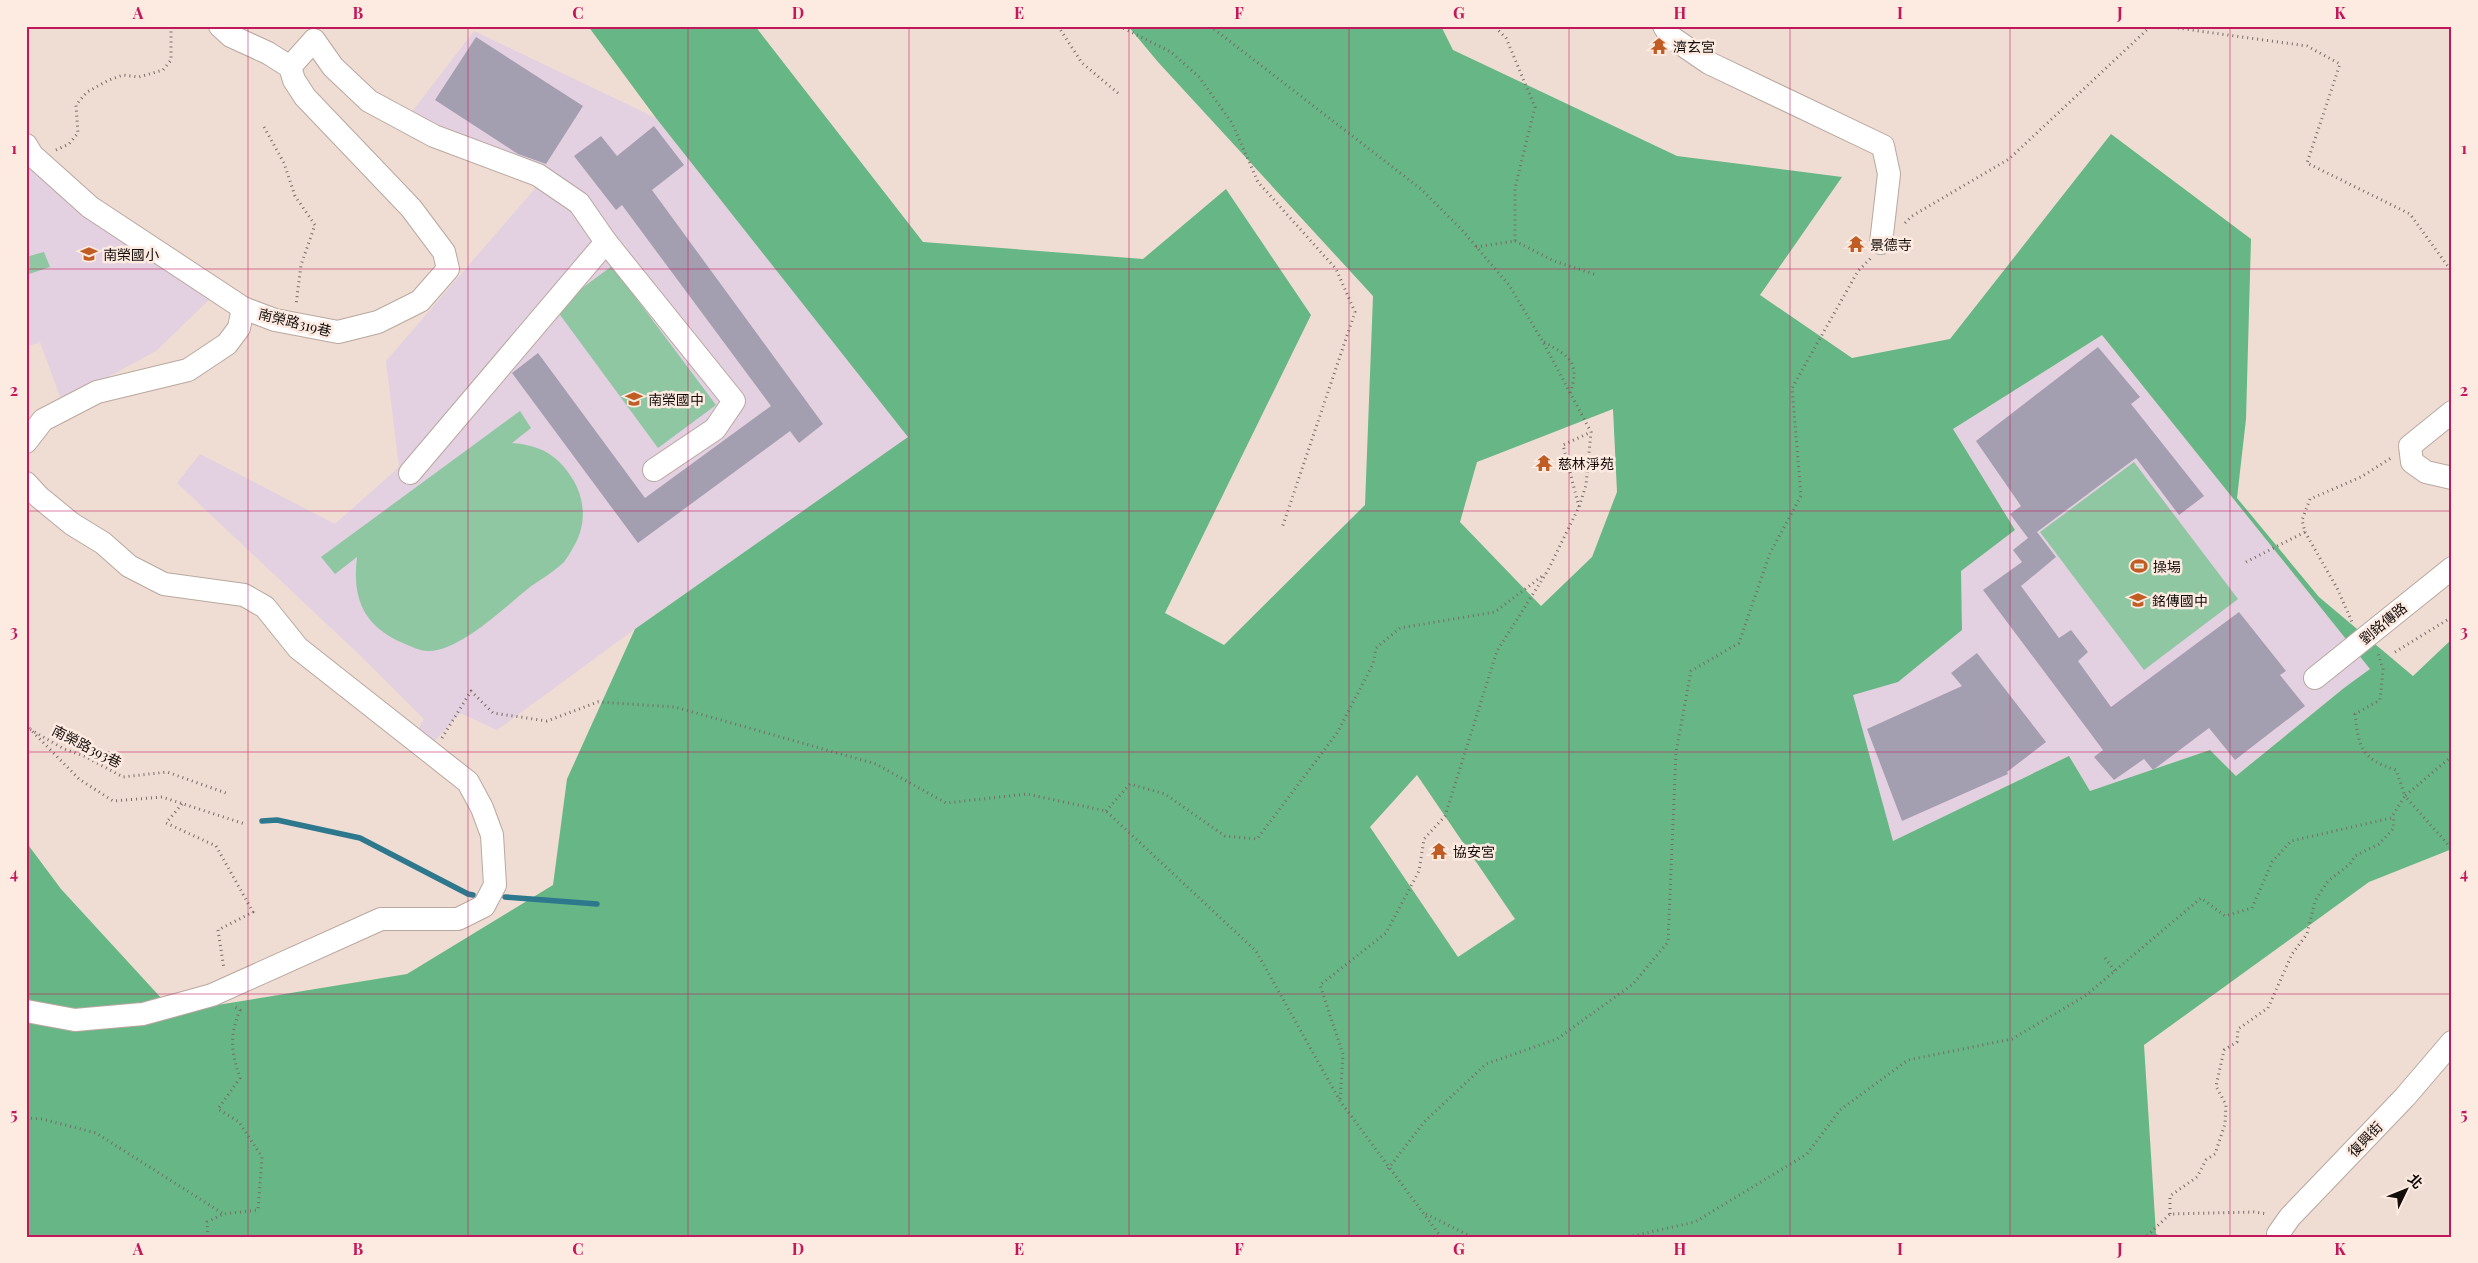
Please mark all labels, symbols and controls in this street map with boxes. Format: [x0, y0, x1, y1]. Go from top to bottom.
text: A [132, 2, 144, 23]
text: B [353, 2, 364, 23]
text: C [572, 2, 584, 23]
text: D [792, 2, 804, 23]
text: E [1014, 2, 1024, 23]
text: F [1234, 2, 1244, 23]
text: G [1453, 2, 1465, 23]
text: H [1674, 2, 1687, 23]
text: I [1897, 2, 1903, 23]
text: J [2116, 2, 2123, 23]
text: K [2334, 2, 2346, 23]
temple icon: 濟玄宮 [1649, 36, 1669, 56]
place label: 濟玄宮 [1673, 37, 1715, 56]
text: 1 [11, 137, 17, 158]
text: 1 [2461, 137, 2467, 158]
temple icon: 景德寺 [1846, 234, 1866, 254]
place label: 景德寺 [1870, 235, 1912, 254]
school or university icon: 南榮國小 [79, 244, 99, 264]
place label: 南榮國小 [103, 245, 159, 264]
street label: 南榮路319巷 [256, 304, 334, 340]
text: 2 [10, 379, 18, 400]
text: 2 [2460, 379, 2468, 400]
school or university icon: 南榮國中 [624, 389, 644, 409]
place label: 南榮國中 [648, 390, 704, 409]
temple icon: 慈林淨苑 [1534, 453, 1554, 473]
place label: 慈林淨苑 [1558, 454, 1614, 473]
sports icon: 操場 [2129, 556, 2149, 576]
place label: 操場 [2153, 557, 2181, 576]
school or university icon: 銘傳國中 [2128, 590, 2148, 610]
place label: 銘傳國中 [2152, 591, 2208, 610]
street label: 劉銘傳路 [2355, 598, 2411, 648]
text: 3 [10, 620, 18, 641]
text: 3 [2460, 620, 2468, 641]
street label: 南榮路393巷 [49, 720, 125, 772]
temple icon: 協安宮 [1429, 841, 1449, 861]
place label: 協安宮 [1453, 842, 1495, 861]
text: 4 [10, 862, 18, 883]
text: 4 [2460, 862, 2468, 883]
text: 5 [10, 1103, 18, 1124]
text: 5 [2460, 1103, 2468, 1124]
street label: 復興街 [2344, 1117, 2386, 1161]
north arrow [2380, 1166, 2430, 1216]
text: 北 [2404, 1169, 2428, 1192]
text: A [132, 1238, 144, 1259]
text: B [353, 1238, 364, 1259]
text: C [572, 1238, 584, 1259]
text: D [792, 1238, 804, 1259]
text: E [1014, 1238, 1024, 1259]
text: F [1234, 1238, 1244, 1259]
text: G [1453, 1238, 1465, 1259]
text: H [1674, 1238, 1687, 1259]
text: I [1897, 1238, 1903, 1259]
text: J [2116, 1238, 2123, 1259]
text: K [2334, 1238, 2346, 1259]

